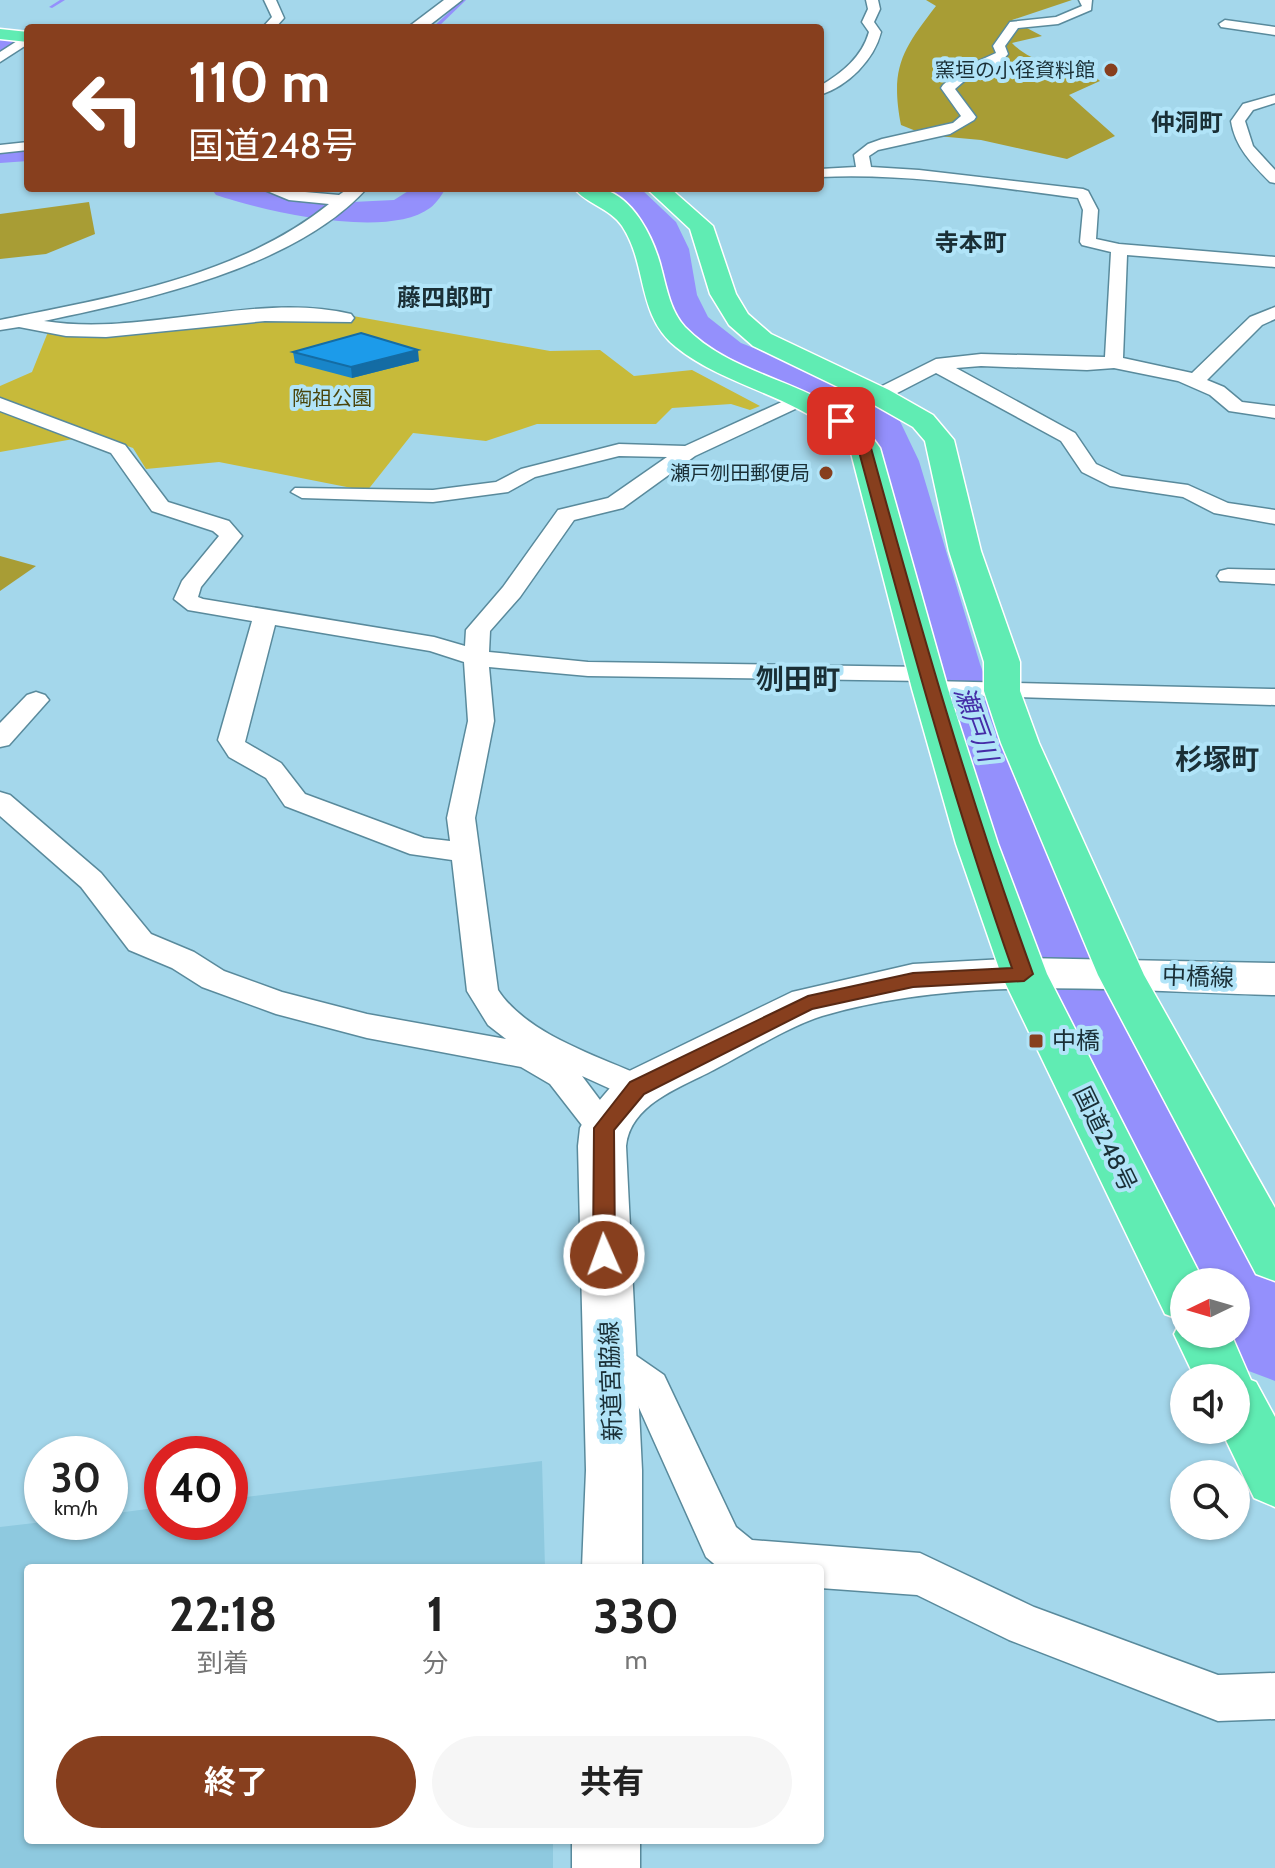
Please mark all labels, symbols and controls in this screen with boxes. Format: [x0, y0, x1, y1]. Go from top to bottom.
text: 110 m [188, 48, 330, 116]
icon: left [56, 56, 160, 160]
place label: 窯垣の小径資料館 [935, 58, 1095, 82]
marker: 窯垣の小径資料館 [1102, 61, 1120, 79]
district label: 仲洞町 [1151, 108, 1223, 137]
text: 国道248号 [188, 123, 358, 167]
district label: 寺本町 [935, 228, 1007, 257]
district label: 藤四郎町 [397, 283, 493, 312]
park label: 陶祖公園 [292, 386, 372, 410]
pin [807, 387, 875, 455]
icon: arrive [819, 399, 863, 443]
place label: 瀬戸刎田郵便局 [670, 461, 810, 485]
marker: 瀬戸刎田郵便局 [817, 464, 835, 482]
district label: 刎田町 [756, 662, 840, 696]
water label: 瀬戸川 [948, 682, 1005, 769]
district label: 杉塚町 [1175, 742, 1259, 776]
street label: 中橋線 [1162, 961, 1235, 992]
place label: 中橋 [1052, 1026, 1100, 1055]
marker: 中橋 [1027, 1032, 1045, 1050]
street label: 国道248号 [1068, 1082, 1143, 1196]
position arrow [562, 1213, 646, 1297]
north arrow [1170, 1268, 1250, 1348]
map controls [1170, 1268, 1250, 1540]
street label: 新道宮脇線 [594, 1321, 627, 1441]
button: sound [1170, 1364, 1250, 1444]
speed limit sign: 40 [144, 1436, 248, 1540]
text: 30 [51, 1453, 101, 1502]
button: search [1170, 1460, 1250, 1540]
text: km/h [54, 1496, 98, 1520]
text: 22:18 [169, 1585, 277, 1643]
text: 1 [426, 1585, 444, 1643]
text: 330 [593, 1587, 679, 1645]
text: m [625, 1644, 648, 1676]
text: 到着 [197, 1647, 249, 1679]
text: 分 [422, 1647, 448, 1679]
button: 終了 [56, 1736, 416, 1828]
button: 共有 [432, 1736, 792, 1828]

